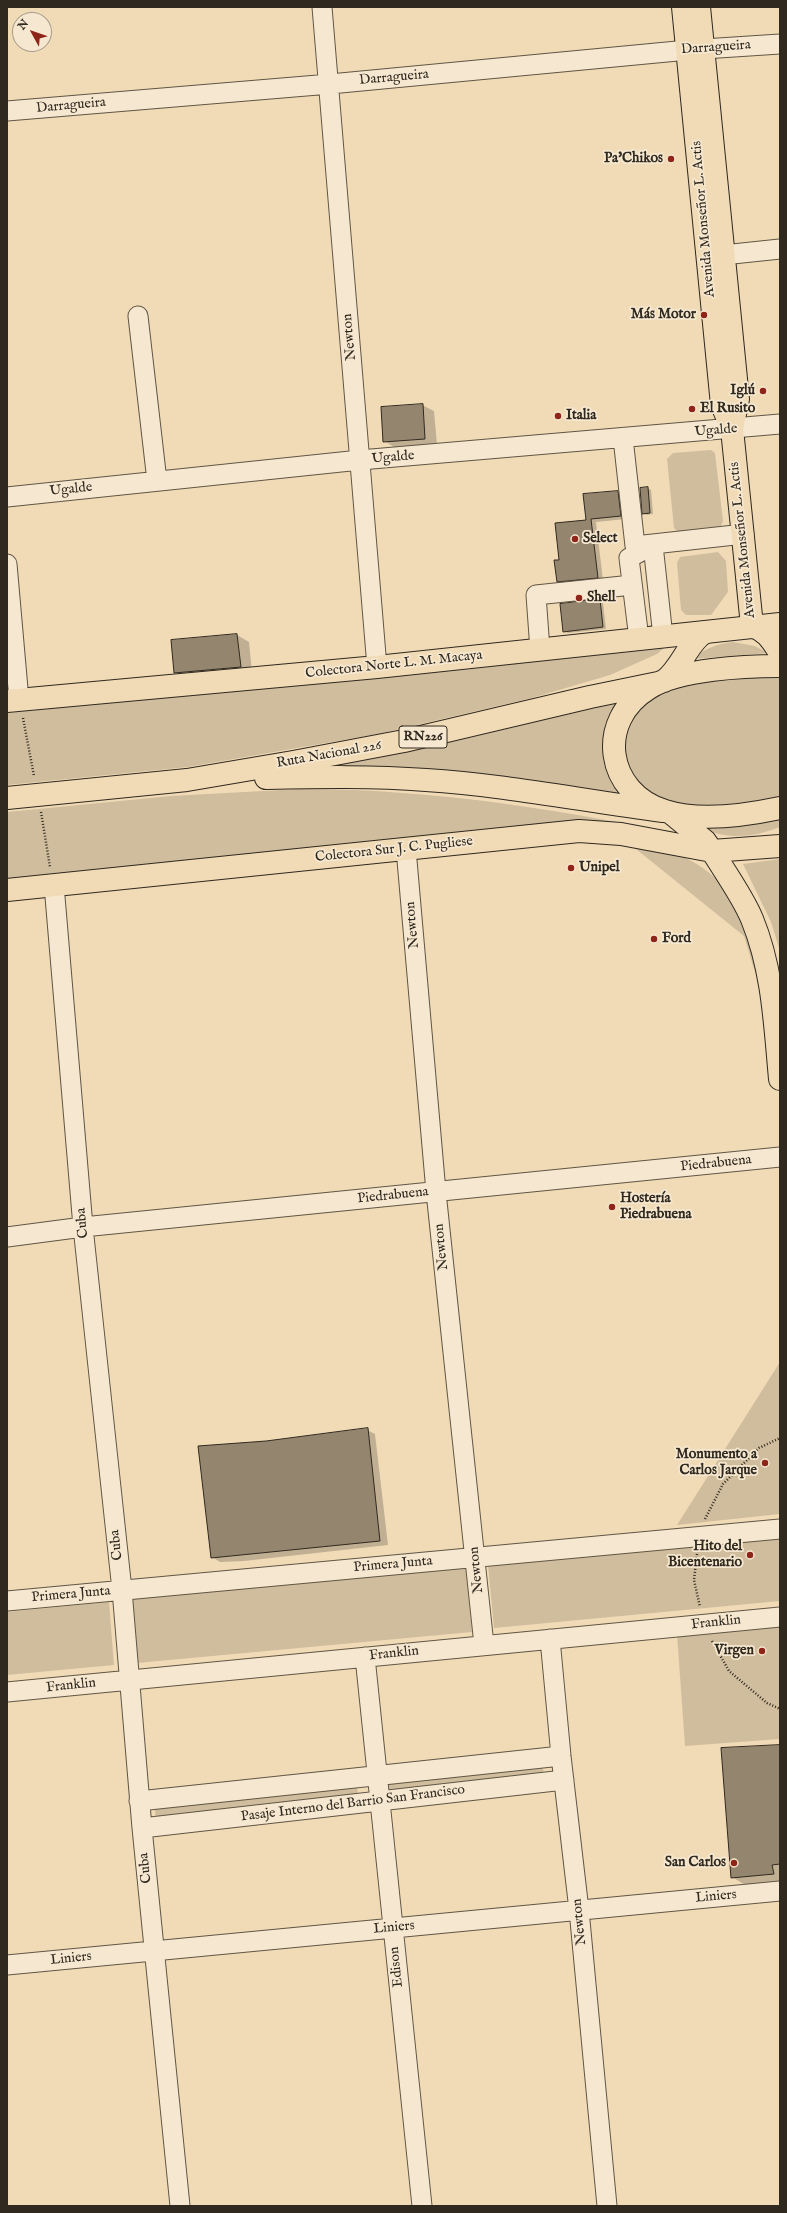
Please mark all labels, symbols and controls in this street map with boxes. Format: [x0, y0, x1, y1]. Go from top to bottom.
north arrow [12, 12, 52, 52]
text: N [15, 17, 32, 33]
street label: Darragueira [681, 37, 751, 59]
street label: Darragueira [358, 67, 430, 89]
street label: Darragueira [35, 95, 107, 117]
street label: Avenida Monseñor L. Actis [689, 140, 719, 298]
place label: Pa'Chikos [604, 151, 663, 167]
marker: Pa'Chikos [666, 154, 676, 164]
place label: Más Motor [631, 307, 696, 323]
marker: Más Motor [699, 310, 709, 320]
street label: Newton [340, 313, 360, 361]
place label: Iglú [730, 383, 755, 399]
marker: Iglú [758, 386, 768, 396]
place label: El Rusito [700, 401, 755, 417]
marker: El Rusito [687, 404, 697, 414]
place label: Italia [566, 408, 596, 424]
marker: Italia [553, 411, 563, 421]
street label: Ugalde [694, 421, 738, 441]
street label: Ugalde [371, 448, 415, 468]
street label: Avenida Monseñor L. Actis [726, 461, 760, 619]
street label: Ugalde [49, 479, 93, 501]
place label: Select [583, 531, 618, 547]
marker: Select [570, 534, 580, 544]
place label: Shell [587, 590, 616, 606]
marker: Shell [574, 593, 584, 603]
street label: Colectora Norte L. M. Macaya [305, 647, 483, 683]
road number: RN226 [399, 726, 447, 748]
street label: Ruta Nacional 226 [275, 738, 383, 772]
street label: Colectora Sur J. C. Pugliese [314, 833, 474, 867]
place label: Unipel [579, 860, 620, 876]
marker: Unipel [566, 863, 576, 873]
street label: Newton [403, 901, 423, 949]
place label: Ford [662, 931, 691, 947]
marker: Ford [649, 934, 659, 944]
street label: Piedrabuena [680, 1152, 752, 1176]
street label: Piedrabuena [357, 1184, 429, 1208]
place label: Hostería Piedrabuena [620, 1191, 691, 1224]
marker: Hostería Piedrabuena [607, 1202, 617, 1212]
street label: Cuba [73, 1207, 93, 1239]
street label: Newton [431, 1223, 453, 1271]
place label: Monumento a Carlos Jarque [676, 1447, 757, 1480]
marker: Monumento a Carlos Jarque [760, 1458, 770, 1468]
street label: Cuba [107, 1529, 127, 1561]
place label: Hito del Bicentenario [668, 1539, 742, 1572]
street label: Newton [466, 1546, 488, 1594]
marker: Hito del Bicentenario [745, 1550, 755, 1560]
street label: Primera Junta [353, 1553, 433, 1577]
street label: Primera Junta [31, 1583, 111, 1607]
street label: Franklin [690, 1612, 742, 1634]
street label: Franklin [368, 1643, 420, 1665]
place label: Virgen [714, 1643, 754, 1659]
marker: Virgen [757, 1646, 767, 1656]
street label: Franklin [45, 1675, 97, 1697]
street label: Pasaje Interno del Barrio San Francisco [240, 1782, 466, 1826]
street label: Cuba [136, 1852, 156, 1884]
place label: San Carlos [665, 1855, 726, 1871]
marker: San Carlos [729, 1858, 739, 1868]
street label: Liniers [695, 1887, 737, 1907]
street label: Newton [569, 1898, 591, 1946]
street label: Liniers [373, 1918, 415, 1938]
street label: Edison [387, 1946, 407, 1988]
street label: Liniers [50, 1948, 92, 1970]

